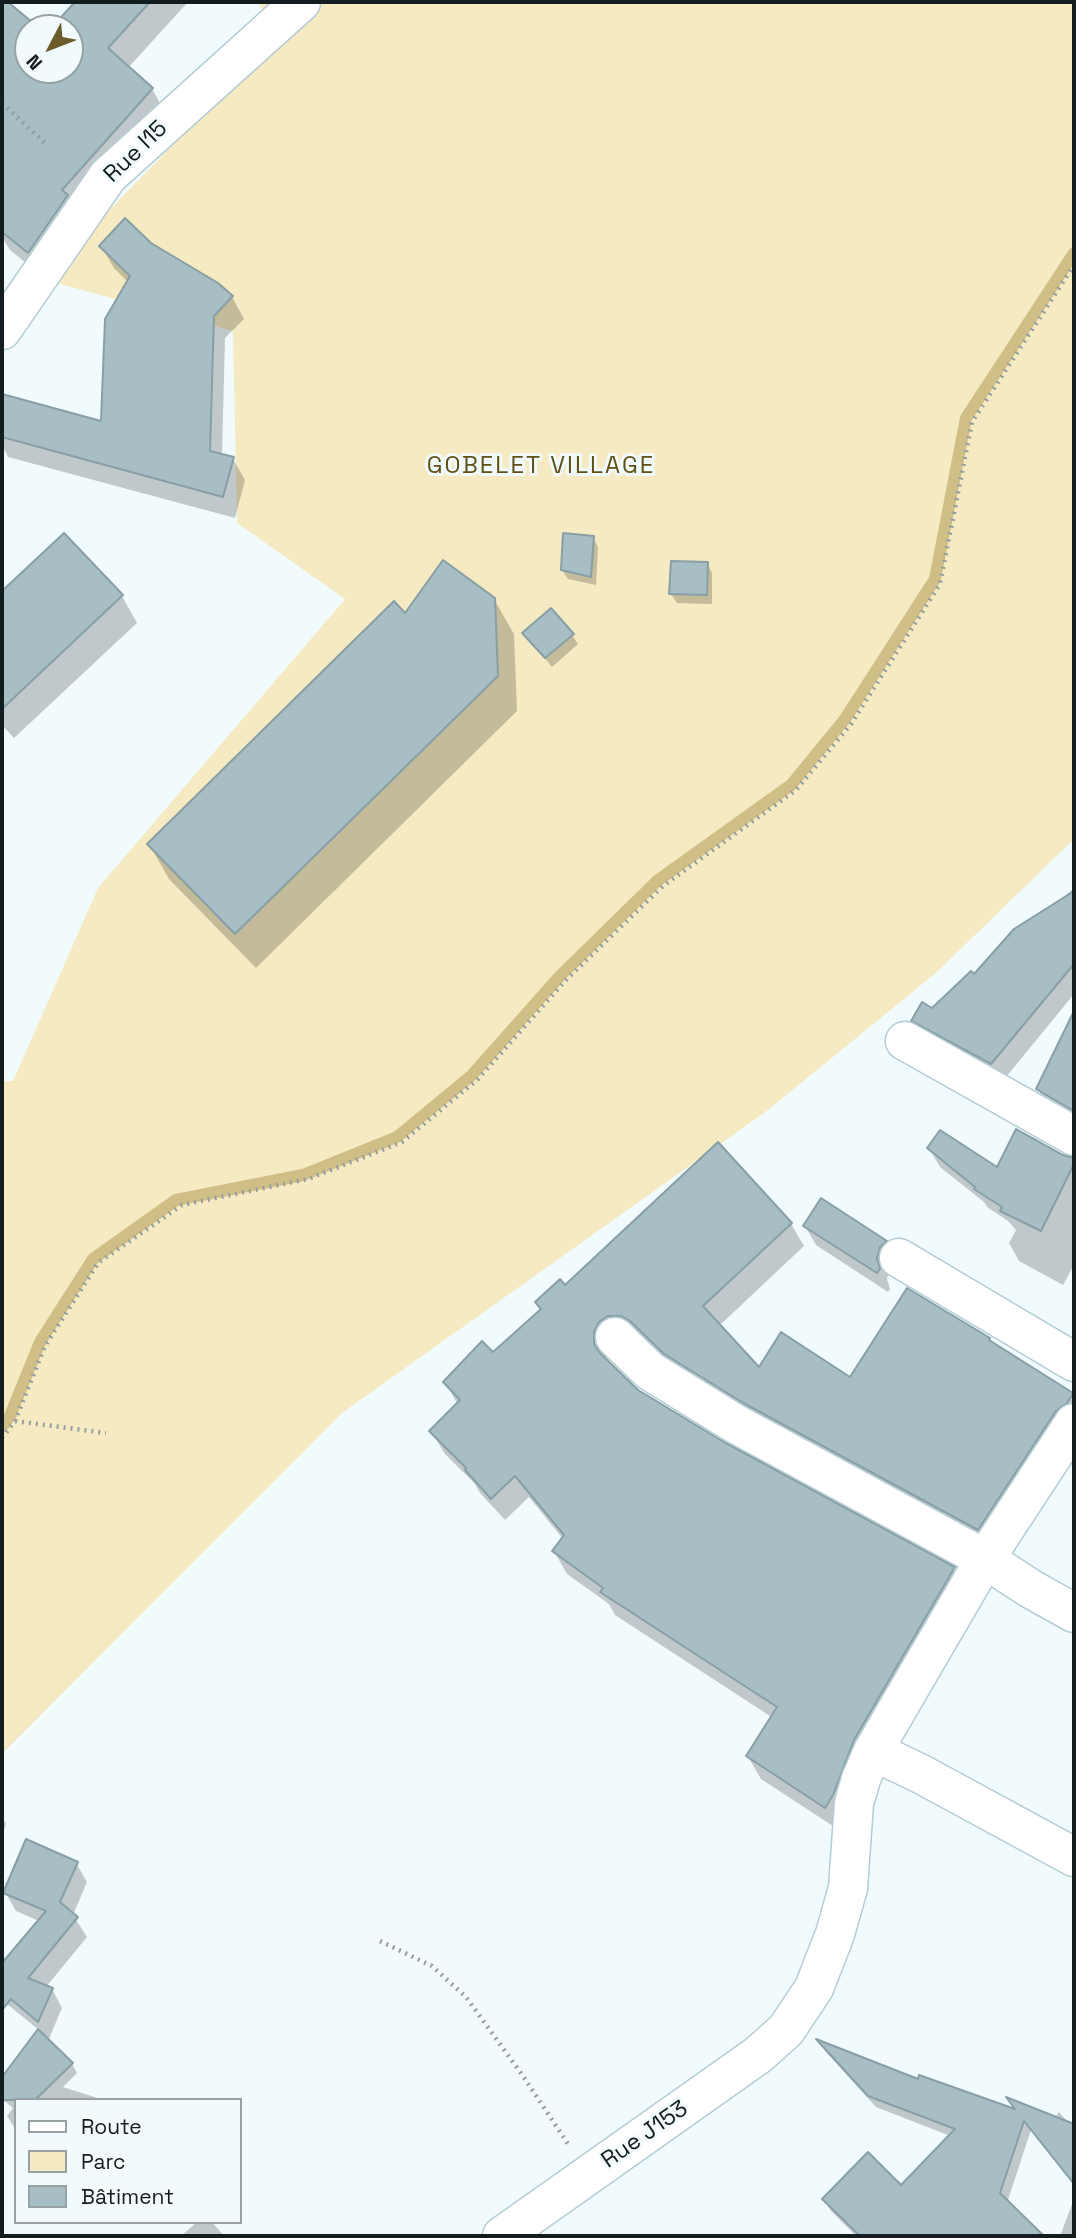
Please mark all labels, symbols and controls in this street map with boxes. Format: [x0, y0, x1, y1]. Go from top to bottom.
north arrow [14, 14, 84, 84]
text: N [21, 49, 48, 75]
street label: Rue I15 [99, 115, 173, 189]
district label: GOBELET VILLAGE [429, 452, 653, 480]
street label: Rue J153 [597, 2095, 693, 2175]
legend [14, 2098, 242, 2224]
text: Route [81, 2113, 142, 2140]
text: Parc [81, 2148, 126, 2175]
text: Bâtiment [81, 2183, 174, 2210]

